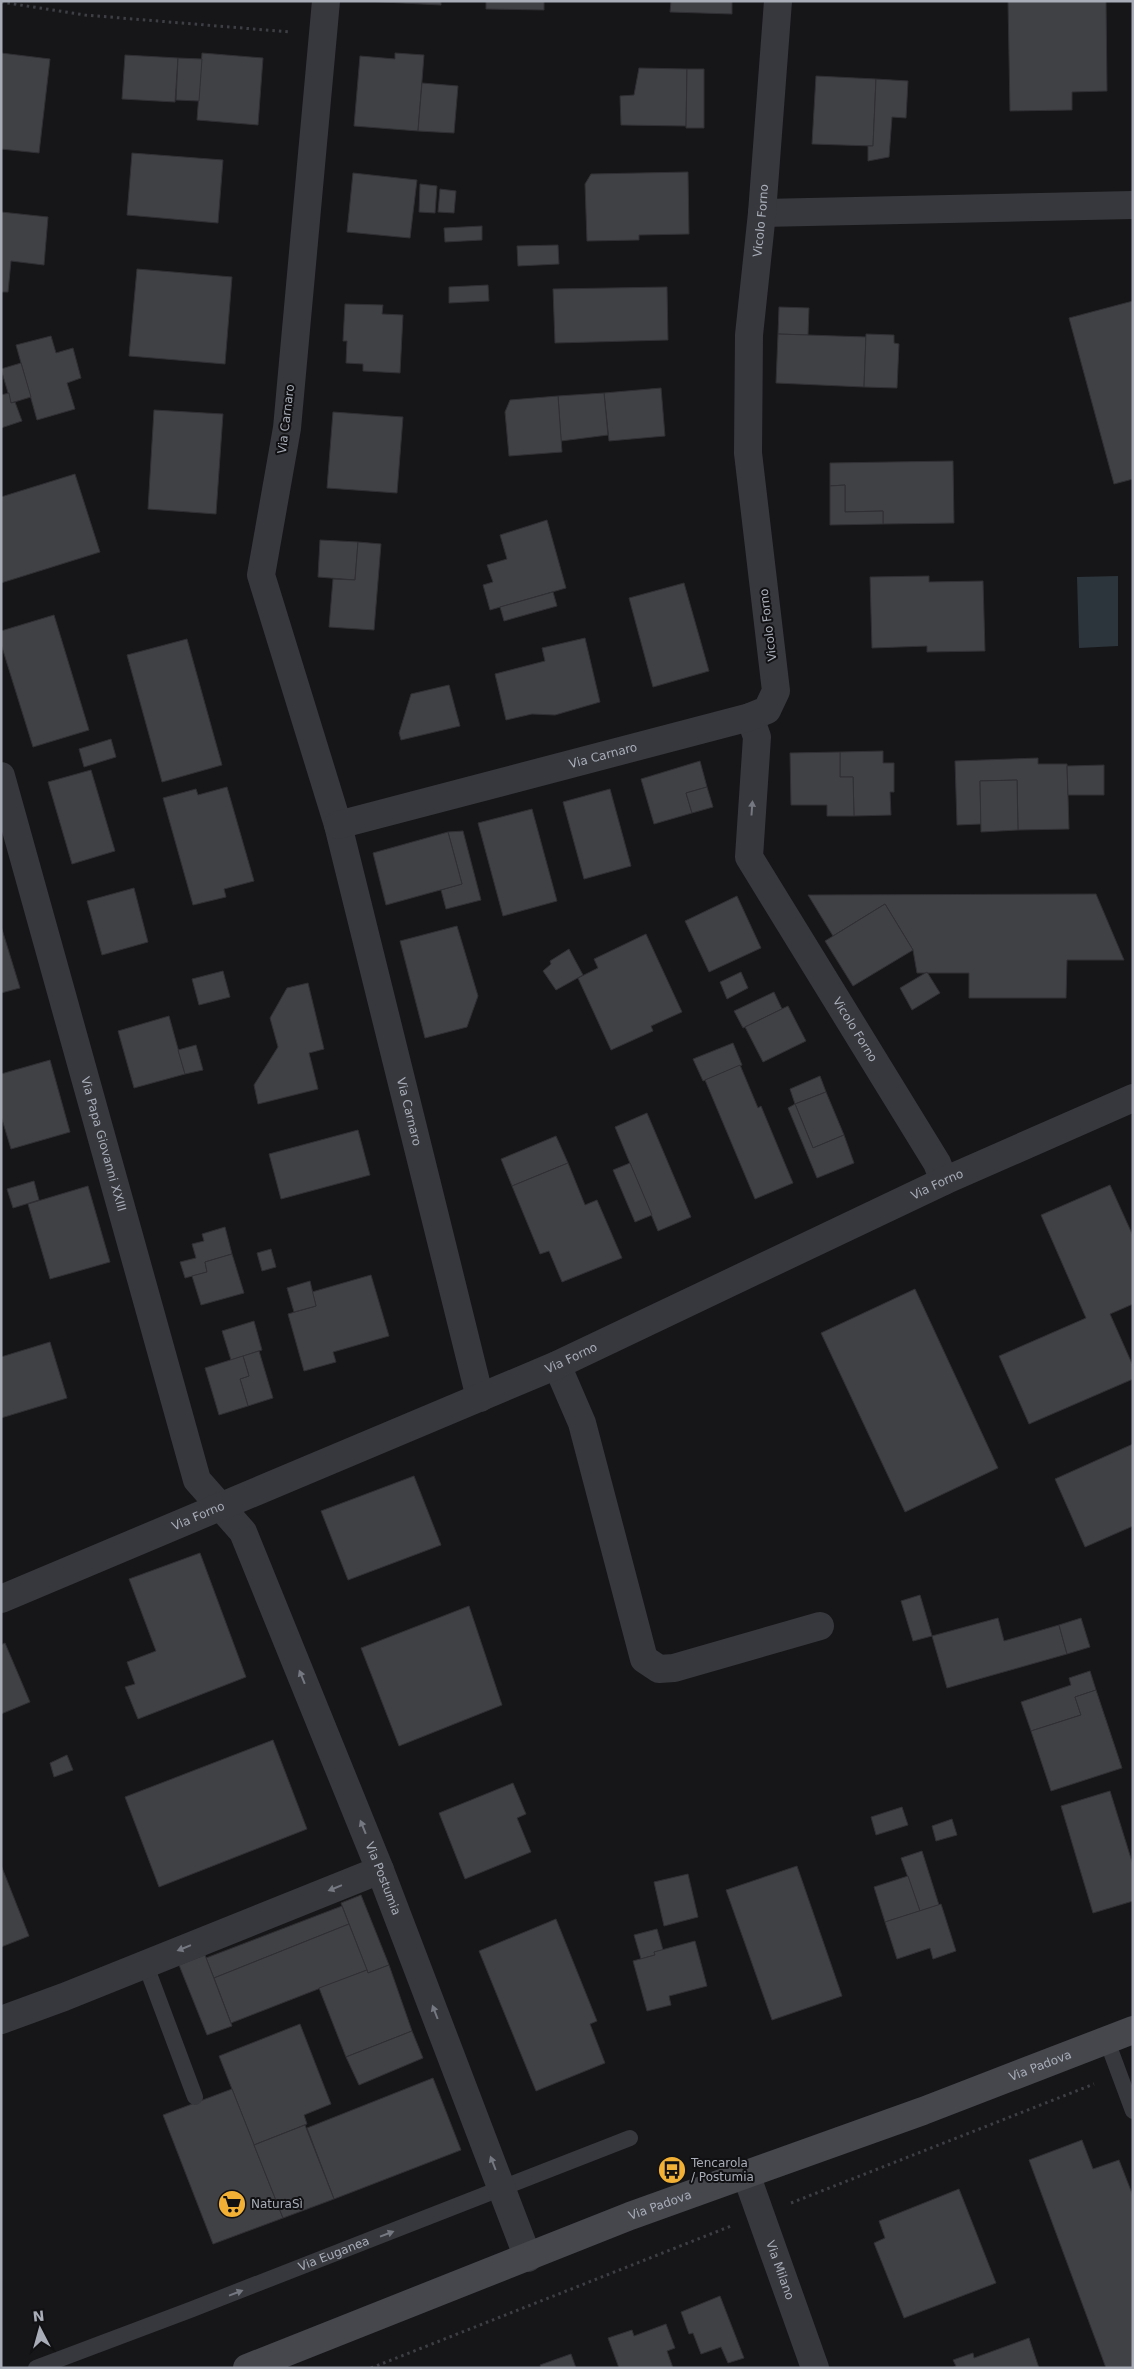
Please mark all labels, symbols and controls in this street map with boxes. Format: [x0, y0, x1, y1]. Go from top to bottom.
street label: Vicolo Forno [750, 184, 771, 258]
street label: Via Carnaro [275, 383, 297, 455]
street label: Vicolo Forno [757, 588, 779, 662]
street label: Via Carnaro [567, 740, 639, 771]
one-way arrow [748, 800, 756, 816]
street label: Vicolo Forno [830, 995, 880, 1064]
street label: Via Papa Giovanni XXIII [78, 1075, 129, 1213]
street label: Via Carnaro [394, 1076, 424, 1147]
street label: Via Forno [909, 1166, 965, 1203]
street label: Via Forno [543, 1340, 600, 1376]
street label: Via Forno [170, 1499, 227, 1533]
one-way arrow [297, 1670, 305, 1684]
one-way arrow [359, 1820, 366, 1835]
street label: Via Postumia [362, 1840, 404, 1917]
one-way arrow [327, 1884, 342, 1892]
one-way arrow [176, 1944, 191, 1952]
one-way arrow [430, 2004, 438, 2019]
street label: Via Padova [1007, 2047, 1074, 2084]
one-way arrow [489, 2155, 497, 2170]
bus stop icon: Tencarola / Postumia [657, 2155, 687, 2185]
place label: Tencarola / Postumia [690, 2156, 754, 2184]
street label: Via Padova [627, 2188, 693, 2223]
supermarket icon: NaturaSì [217, 2189, 247, 2219]
place label: NaturaSì [251, 2197, 303, 2211]
one-way arrow [380, 2230, 395, 2238]
street label: Via Euganea [296, 2234, 371, 2274]
street label: Via Milano [763, 2239, 797, 2302]
one-way arrow [229, 2288, 243, 2296]
north arrow [15, 2304, 65, 2354]
text: N [32, 2308, 45, 2325]

